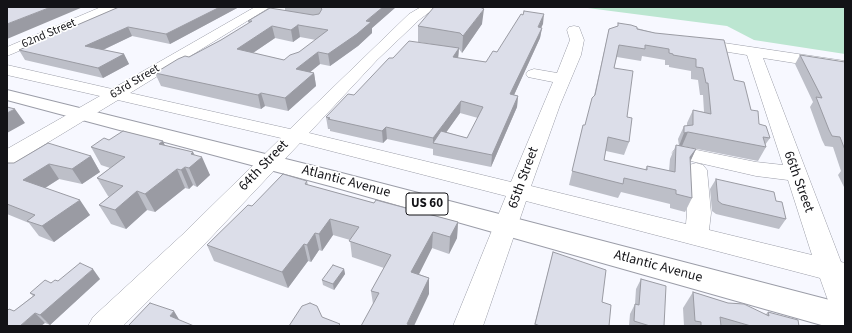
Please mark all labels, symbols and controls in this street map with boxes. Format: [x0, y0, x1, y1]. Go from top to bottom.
street label: 62nd Street [20, 16, 78, 52]
street label: 63rd Street [108, 62, 162, 102]
street label: 64th Street [236, 137, 292, 195]
street label: 65th Street [505, 145, 543, 211]
street label: 66th Street [779, 149, 817, 215]
street label: Atlantic Avenue [300, 162, 392, 202]
road number: US 60 [406, 193, 448, 215]
street label: Atlantic Avenue [612, 247, 704, 287]

